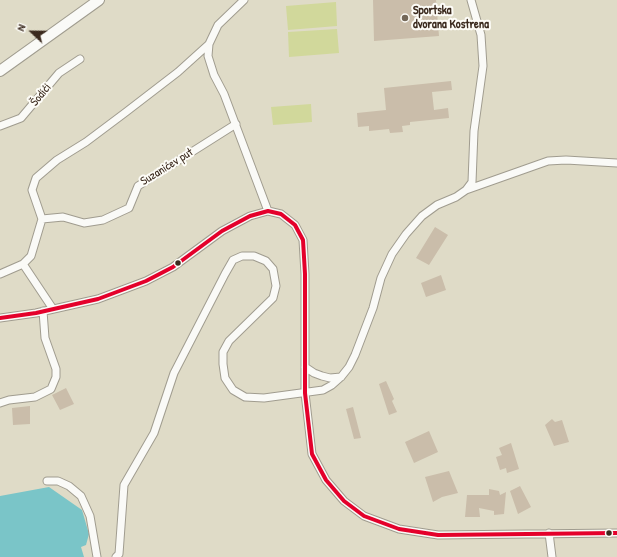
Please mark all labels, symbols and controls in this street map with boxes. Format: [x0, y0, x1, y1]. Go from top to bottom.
place label: Sportska dvorana Kostrena [413, 4, 489, 32]
north arrow [12, 12, 52, 52]
marker: Sportska dvorana Kostrena [400, 13, 410, 23]
text: N [13, 22, 28, 33]
street label: Šodići [27, 81, 55, 109]
street label: Suzanićev put [138, 145, 196, 189]
unlabelled marker [173, 258, 183, 268]
unlabelled marker [604, 528, 614, 538]

